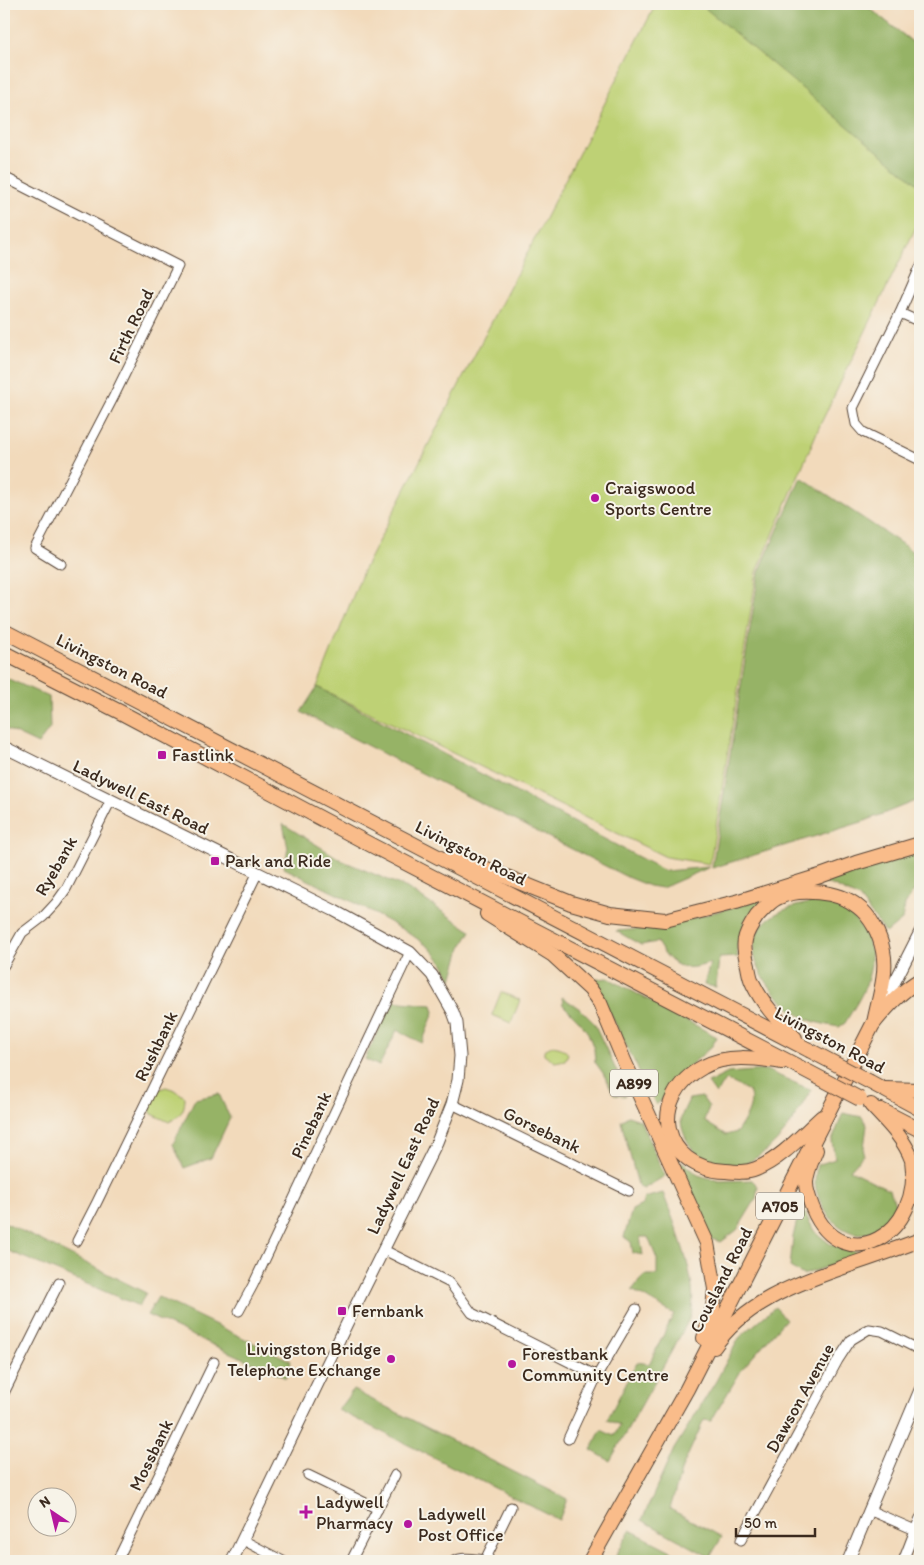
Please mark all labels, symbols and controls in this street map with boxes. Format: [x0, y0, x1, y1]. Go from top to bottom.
street label: Firth Road [103, 285, 159, 367]
place label: Craigswood Sports Centre [605, 477, 712, 520]
marker: Craigswood Sports Centre [589, 492, 601, 504]
street label: Livingston Road [52, 628, 172, 704]
place label: Fastlink [172, 744, 234, 766]
marker: Fastlink [156, 749, 168, 761]
street label: Ladywell East Road [69, 755, 213, 840]
street label: Livingston Road [411, 815, 531, 891]
street label: Ryebank [30, 832, 82, 900]
place label: Park and Ride [225, 850, 331, 872]
marker: Park and Ride [209, 855, 221, 867]
street label: Livingston Road [771, 1002, 889, 1078]
street label: Rushbank [130, 1007, 182, 1085]
road number: A899 [610, 1070, 658, 1096]
street label: Pinebank [286, 1087, 336, 1162]
street label: Ladywell East Road [362, 1094, 445, 1238]
street label: Gorsebank [500, 1102, 584, 1158]
road number: A705 [756, 1192, 804, 1220]
street label: Cousland Road [685, 1223, 757, 1337]
place label: Fernbank [352, 1300, 424, 1322]
marker: Fernbank [336, 1305, 348, 1317]
place label: Livingston Bridge Telephone Exchange [227, 1338, 381, 1381]
street label: Dawson Avenue [761, 1340, 839, 1456]
place label: Forestbank Community Centre [522, 1343, 669, 1386]
marker: Livingston Bridge Telephone Exchange [385, 1353, 397, 1365]
marker: Forestbank Community Centre [506, 1358, 518, 1370]
street label: Mossbank [124, 1416, 178, 1494]
north arrow [28, 1488, 78, 1538]
place label: Ladywell Pharmacy [316, 1491, 394, 1534]
text: N [36, 1492, 54, 1511]
place label: Ladywell Post Office [418, 1503, 504, 1546]
scale bar [736, 1505, 815, 1537]
marker: Ladywell Pharmacy [300, 1506, 312, 1518]
text: 50 m [744, 1514, 777, 1532]
marker: Ladywell Post Office [402, 1518, 414, 1530]

